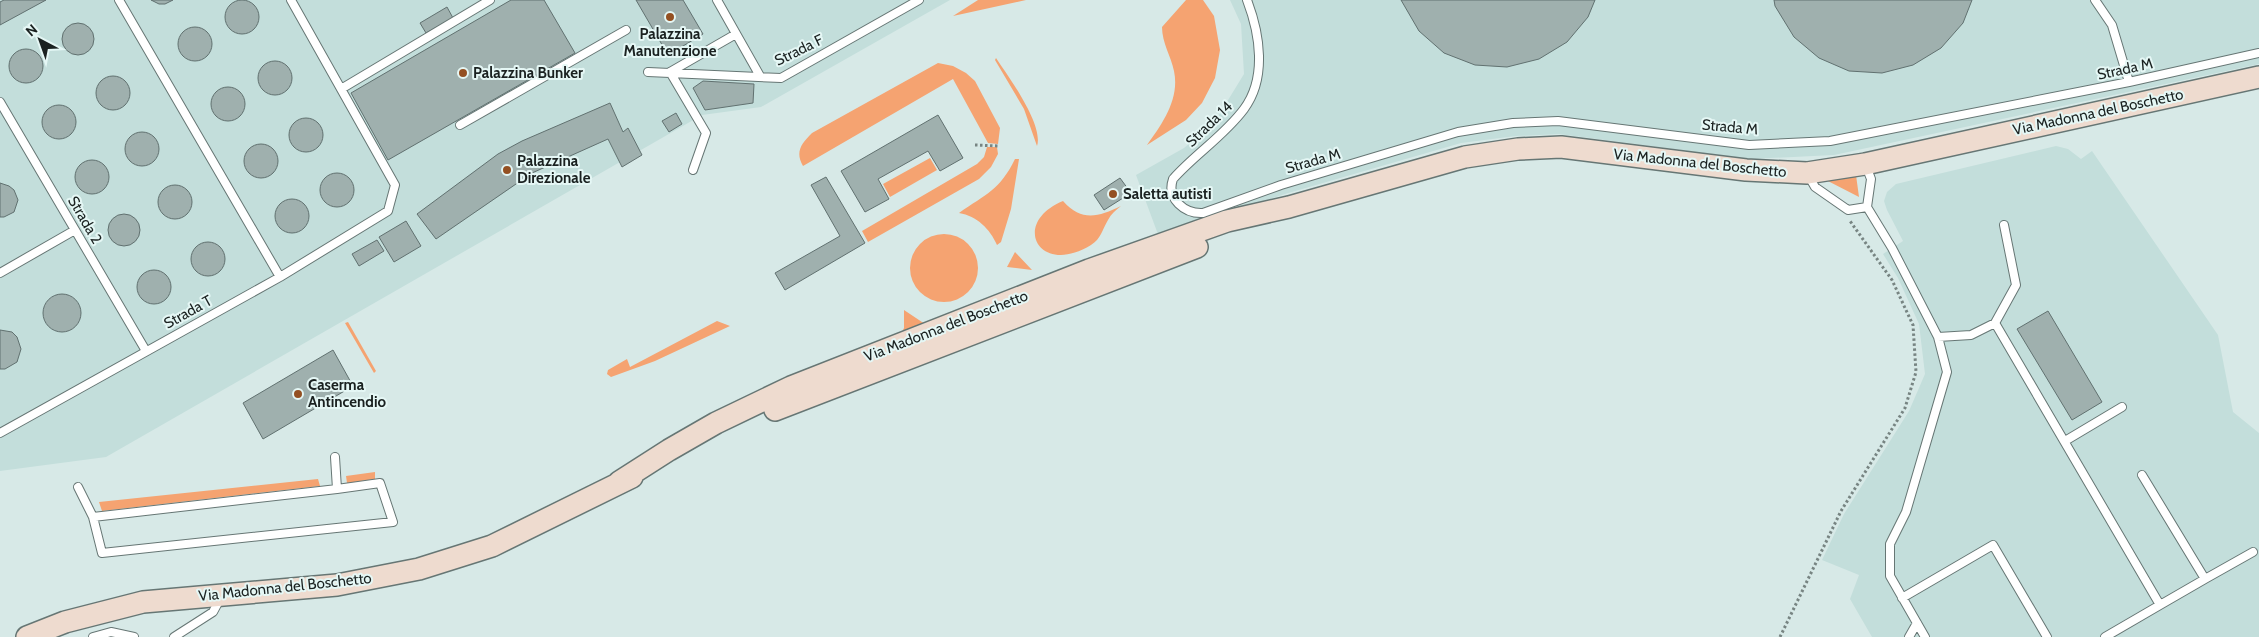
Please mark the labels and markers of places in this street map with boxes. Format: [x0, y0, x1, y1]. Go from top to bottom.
marker: Palazzina Manutenzione [664, 11, 676, 23]
place label: Palazzina Manutenzione [624, 25, 717, 60]
place label: Palazzina Bunker [473, 64, 583, 82]
marker: Palazzina Bunker [457, 67, 469, 79]
place label: Palazzina Direzionale [517, 152, 591, 187]
marker: Palazzina Direzionale [501, 164, 513, 176]
place label: Saletta autisti [1123, 185, 1211, 203]
marker: Saletta autisti [1107, 188, 1119, 200]
place label: Caserma Antincendio [308, 376, 387, 411]
marker: Caserma Antincendio [292, 388, 304, 400]

